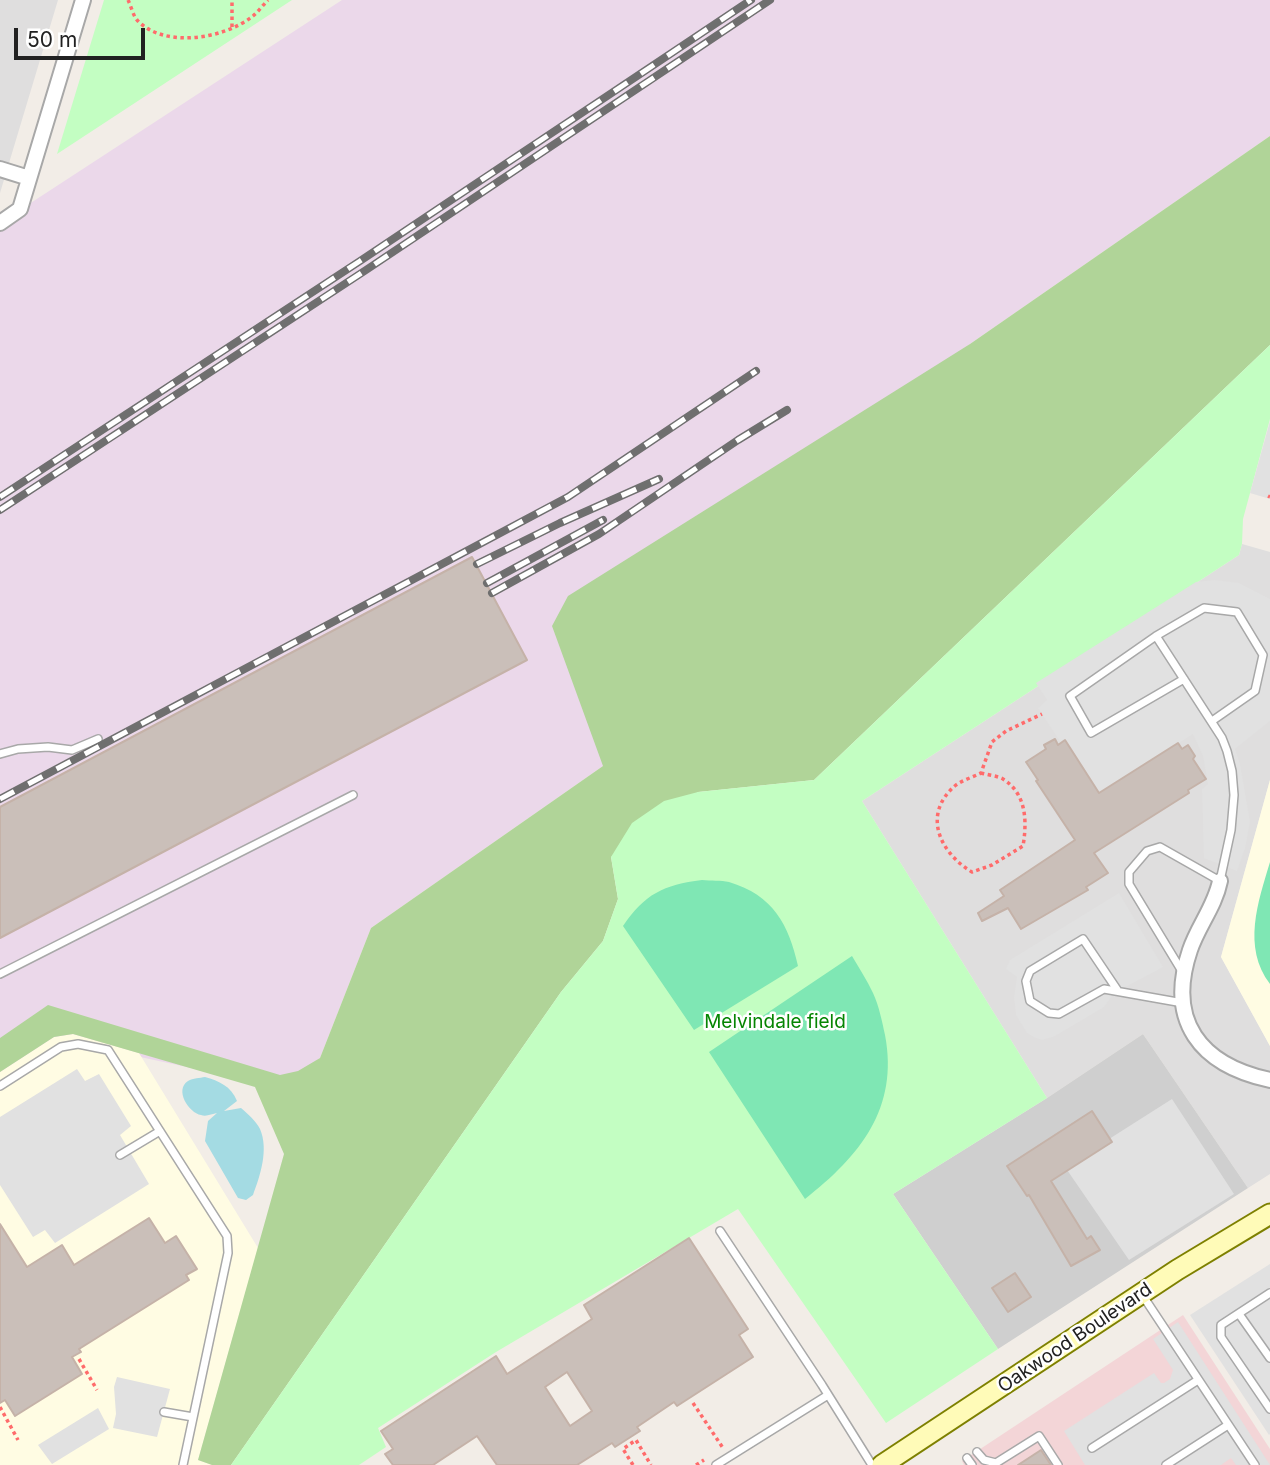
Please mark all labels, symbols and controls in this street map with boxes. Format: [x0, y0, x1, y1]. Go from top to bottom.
scale bar [18, 14, 149, 58]
text: 50 m [27, 27, 77, 52]
park label: Melvindale field [704, 1011, 846, 1033]
street label: Oakwood Boulevard [994, 1278, 1156, 1398]

